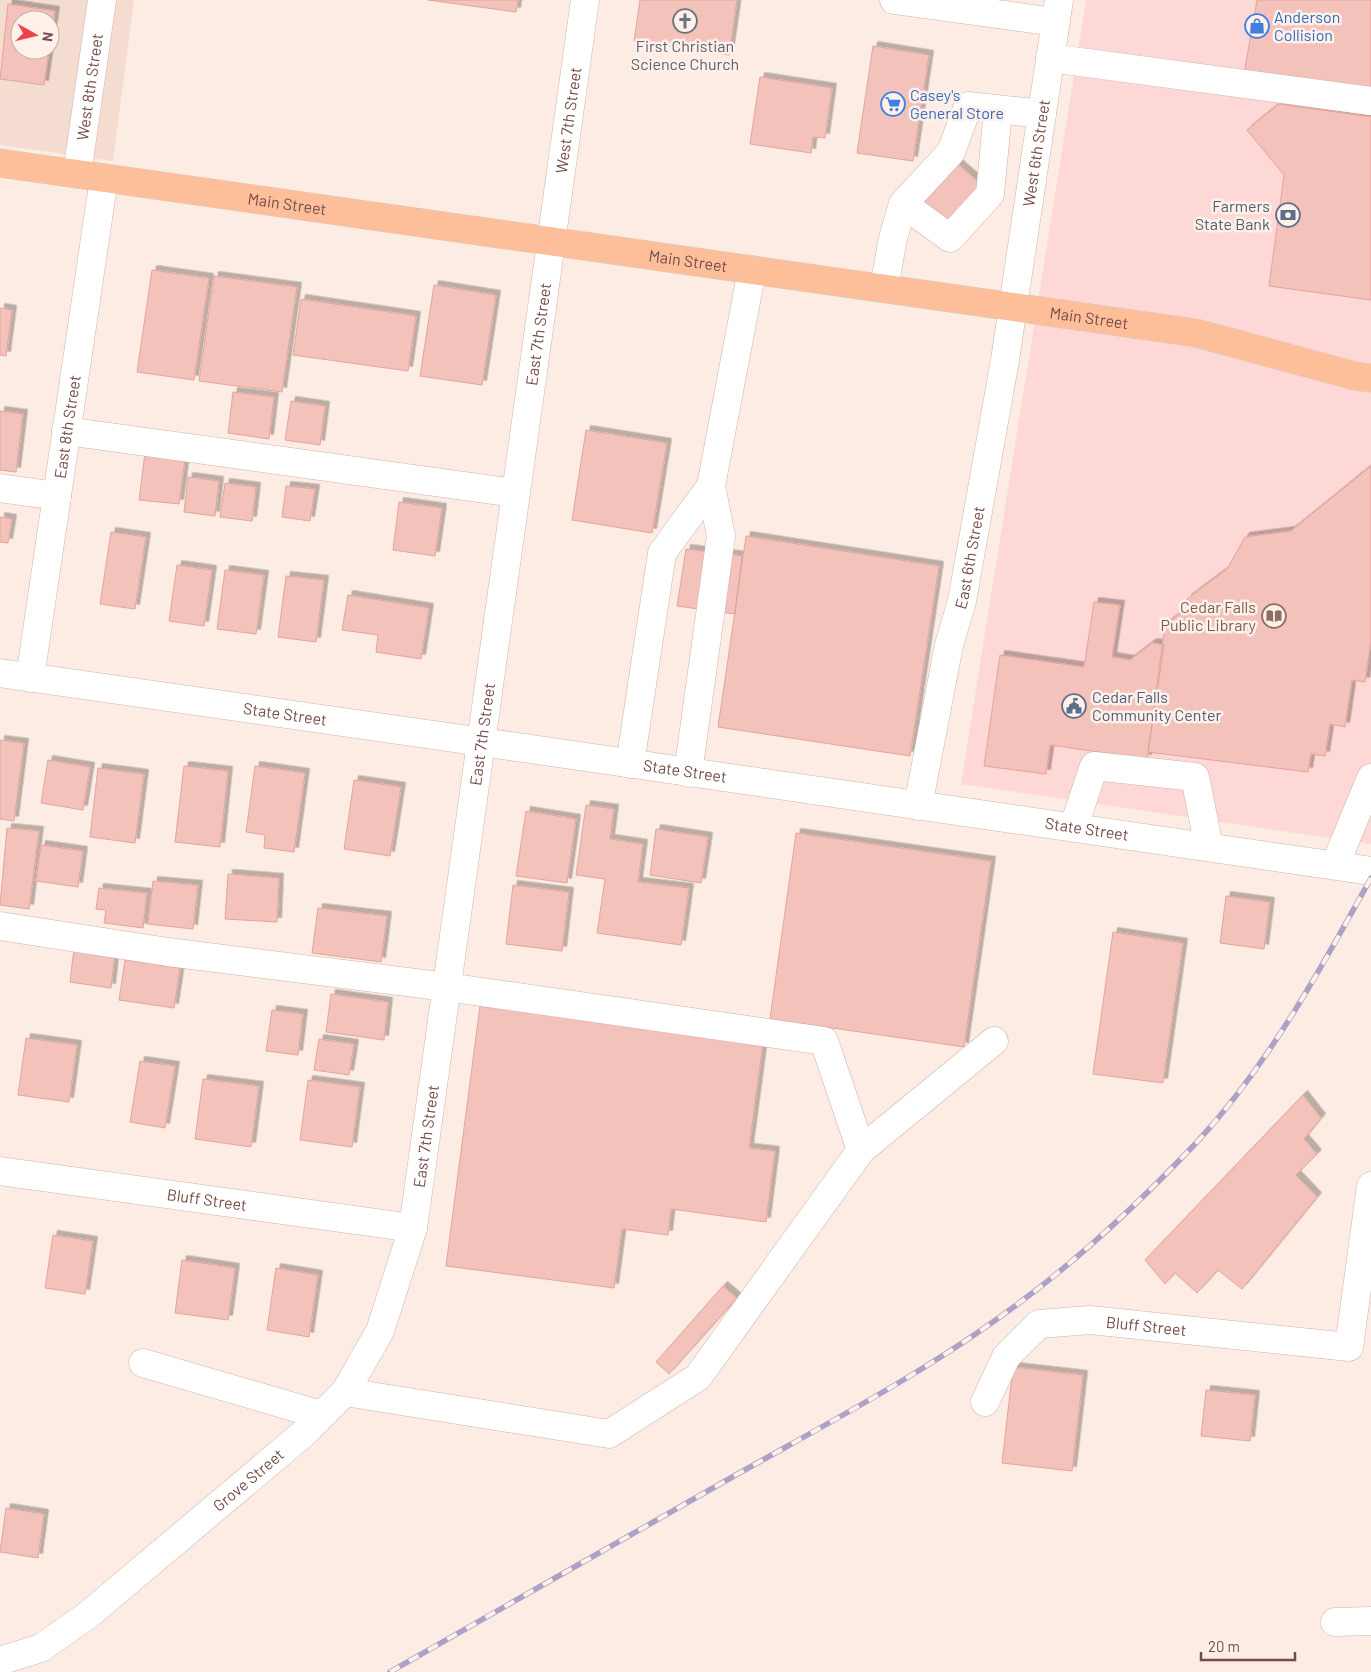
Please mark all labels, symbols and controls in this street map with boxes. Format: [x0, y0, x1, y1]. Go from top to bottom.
place label: Anderson Collision [1274, 7, 1340, 44]
church icon: First Christian Science Church [672, 8, 698, 34]
north arrow [10, 10, 60, 60]
shop icon: Anderson Collision [1244, 13, 1270, 39]
text: N [39, 31, 57, 43]
street label: West 8th Street [72, 32, 106, 142]
place label: First Christian Science Church [631, 36, 739, 73]
street label: West 7th Street [551, 66, 585, 175]
place label: Casey's General Store [910, 85, 1004, 122]
supermarket icon: Casey's General Store [880, 91, 906, 117]
street label: West 6th Street [1018, 98, 1053, 208]
street label: Main Street [247, 188, 328, 218]
place label: Farmers State Bank [1195, 196, 1270, 233]
bank icon: Farmers State Bank [1275, 202, 1301, 228]
street label: Main Street [648, 245, 729, 275]
street label: East 7th Street [521, 281, 554, 387]
street label: Main Street [1049, 302, 1130, 332]
street label: East 8th Street [50, 374, 84, 480]
street label: East 6th Street [950, 504, 988, 611]
place label: Cedar Falls Public Library [1160, 597, 1257, 634]
library icon: Cedar Falls Public Library [1261, 603, 1287, 629]
street label: East 7th Street [465, 682, 498, 787]
place label: Cedar Falls Community Center [1092, 687, 1222, 724]
public building icon: Cedar Falls Community Center [1061, 693, 1087, 719]
street label: State Street [242, 698, 328, 729]
street label: State Street [642, 755, 728, 786]
street label: State Street [1044, 813, 1130, 844]
street label: East 7th Street [409, 1084, 442, 1189]
street label: Bluff Street [166, 1184, 248, 1214]
street label: Bluff Street [1105, 1312, 1187, 1339]
street label: Grove Street [209, 1444, 287, 1515]
scale bar [1201, 1630, 1295, 1662]
text: 20 m [1208, 1637, 1240, 1655]

